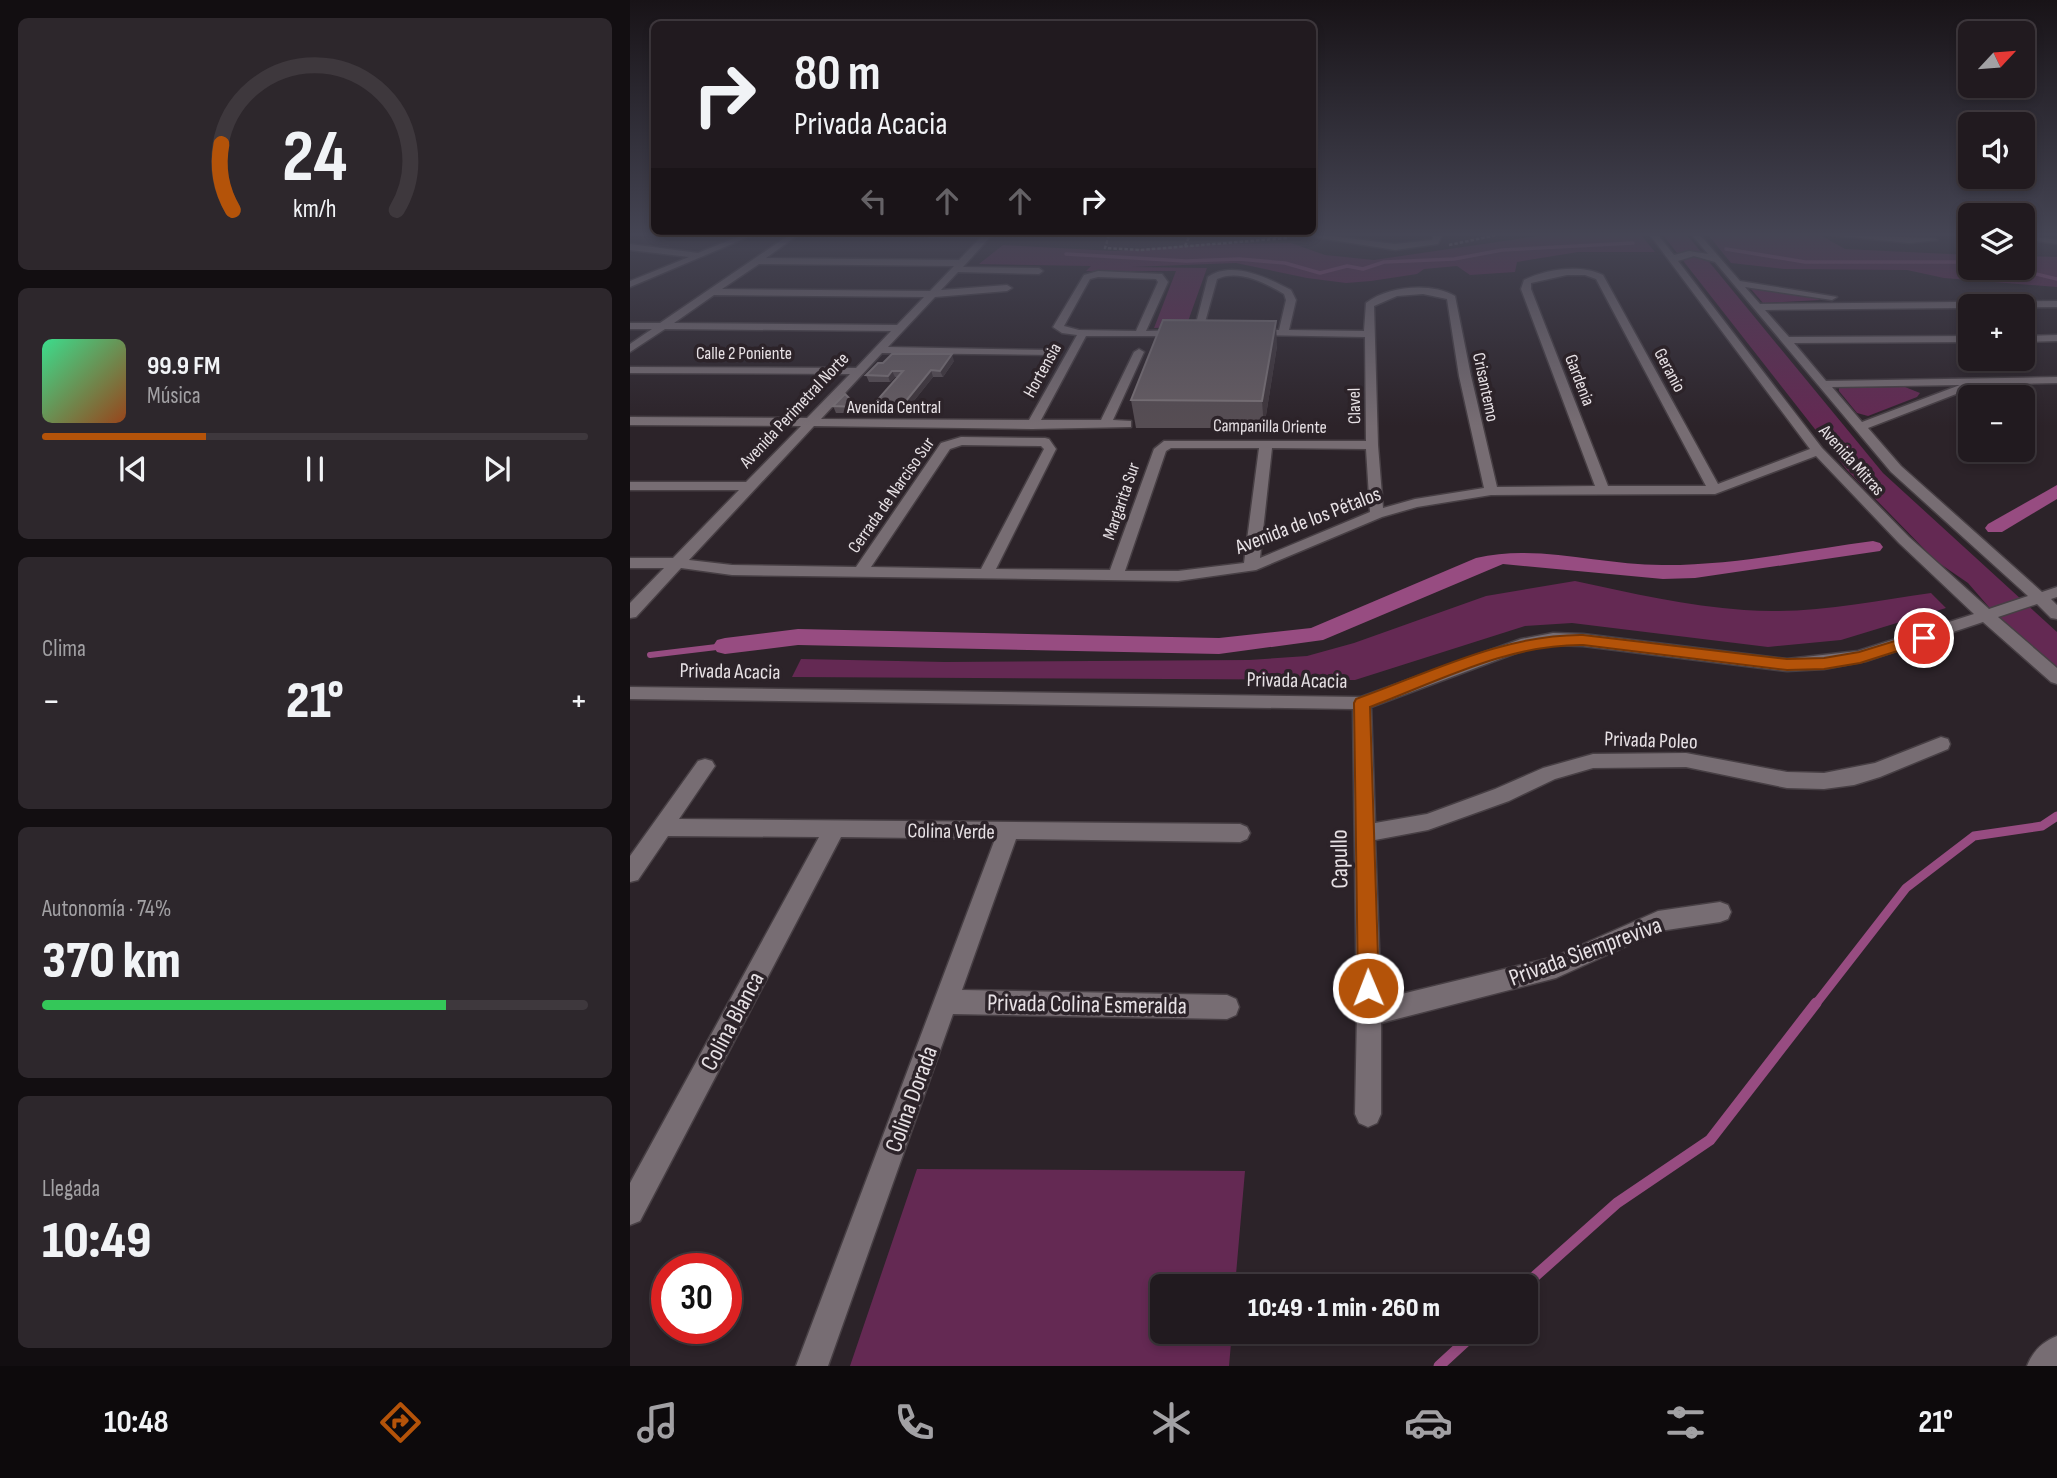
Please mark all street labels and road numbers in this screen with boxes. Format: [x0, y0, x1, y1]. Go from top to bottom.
street label: Hortensia [1019, 339, 1066, 401]
street label: Calle 2 Poniente [696, 343, 792, 364]
street label: Geranio [1649, 345, 1690, 396]
street label: Avenida Perimetral Norte [735, 348, 853, 473]
street label: Crisantemo [1468, 351, 1503, 423]
street label: Gardenia [1560, 351, 1599, 409]
street label: Clavel [1344, 388, 1365, 424]
street label: Avenida Central [846, 397, 941, 418]
street label: Campanilla Oriente [1213, 415, 1327, 438]
street label: Avenida Mitras [1814, 420, 1889, 500]
street label: Cerrada de Narciso Sur [844, 433, 939, 557]
street label: Margarita Sur [1098, 460, 1144, 543]
street label: Avenida de los Pétalos [1231, 481, 1385, 560]
street label: Privada Acacia [679, 658, 781, 685]
street label: Privada Acacia [1246, 667, 1348, 694]
street label: Privada Poleo [1604, 726, 1698, 755]
street label: Colina Verde [907, 818, 995, 845]
street label: Capullo [1324, 829, 1355, 889]
street label: Privada Siempreviva [1505, 910, 1665, 993]
street label: Colina Blanca [694, 967, 770, 1075]
street label: Privada Colina Esmeralda [987, 988, 1187, 1021]
street label: Colina Dorada [879, 1042, 944, 1156]

